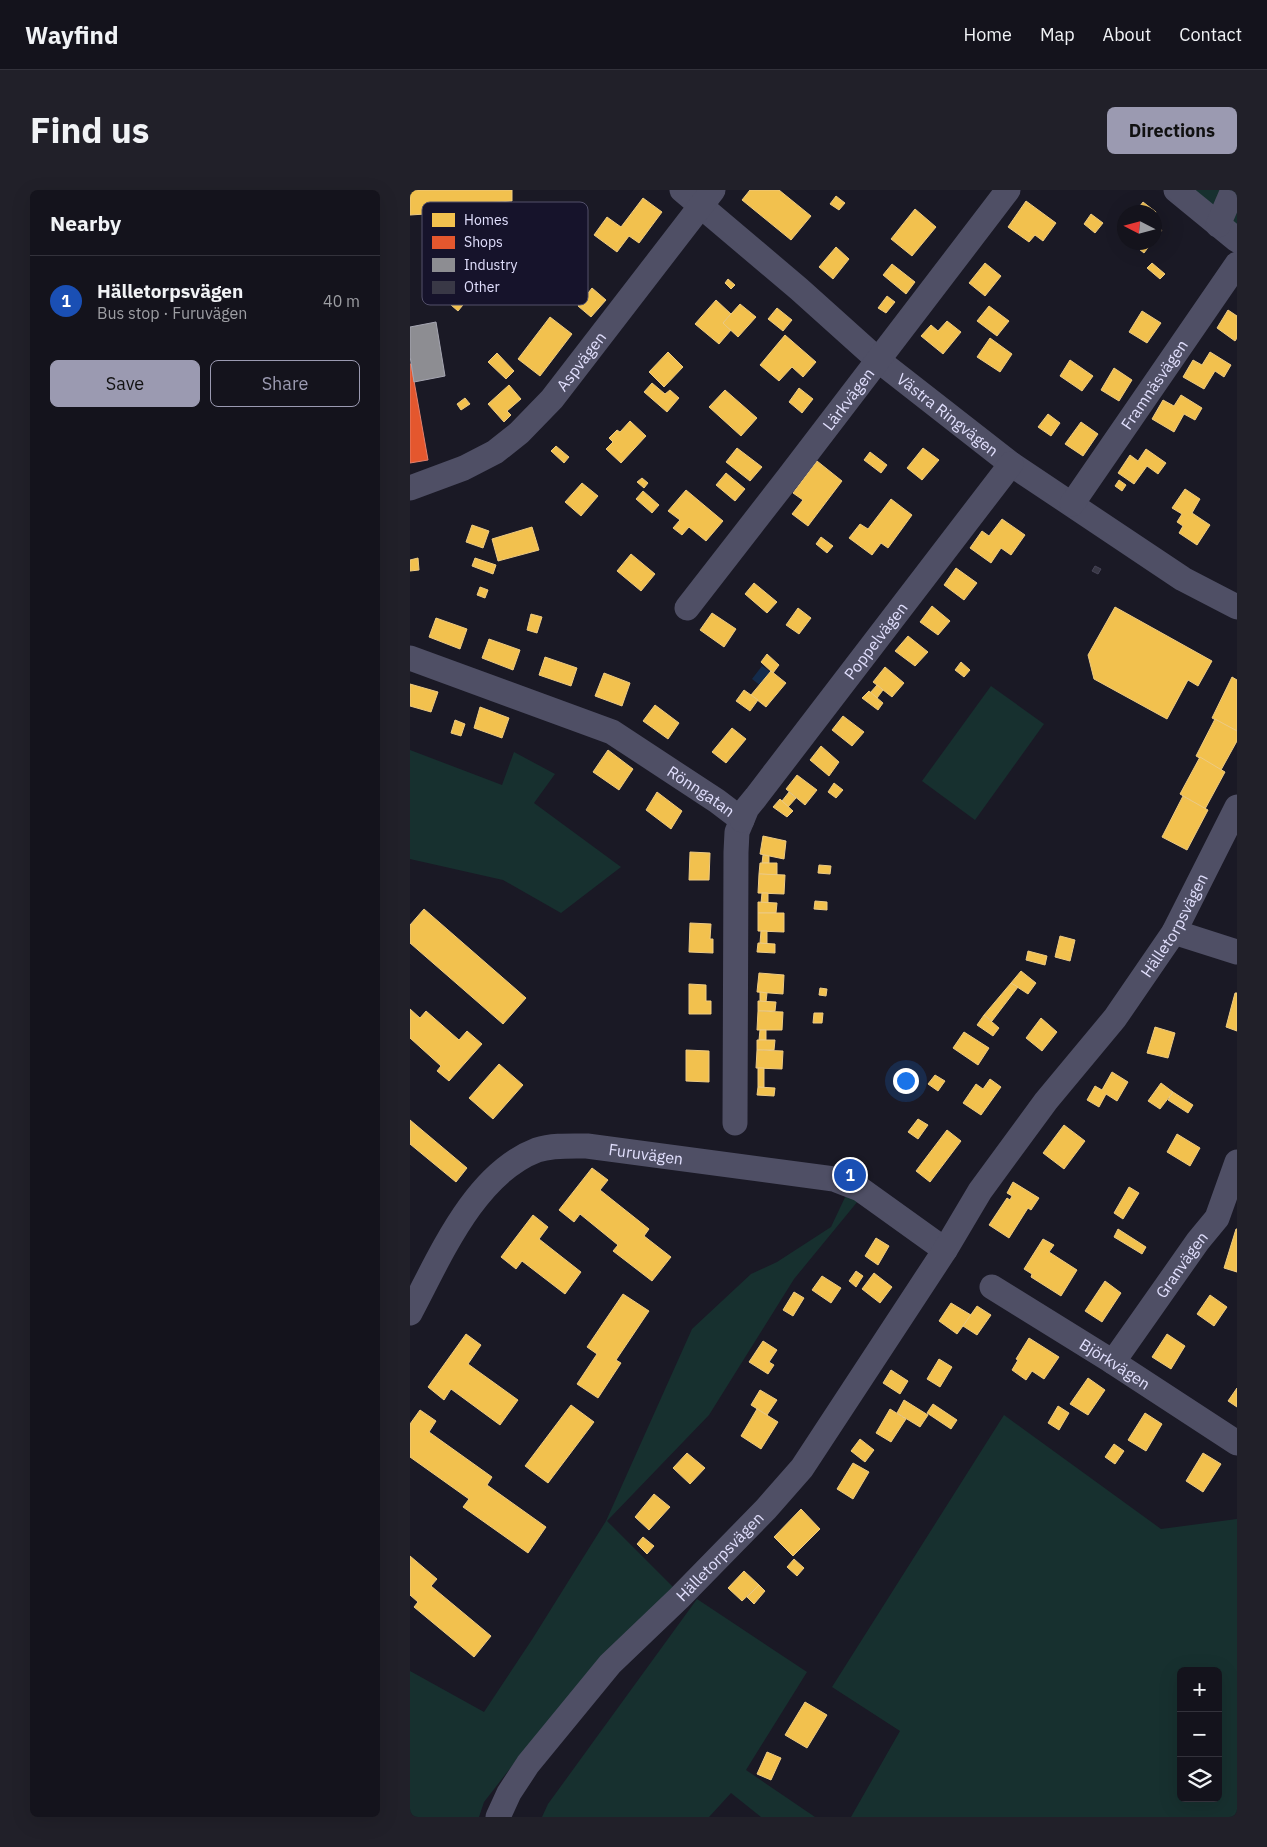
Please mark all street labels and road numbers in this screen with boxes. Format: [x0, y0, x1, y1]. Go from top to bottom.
street label: Aspvägen [552, 328, 610, 395]
street label: Framnäsvägen [1116, 336, 1192, 433]
street label: Lärkvägen [818, 364, 878, 434]
street label: Västra Ringvägen [893, 369, 1003, 460]
street label: Poppelvägen [840, 598, 912, 684]
street label: Rönngatan [663, 761, 739, 821]
street label: Hälletorpsvägen [1136, 870, 1212, 981]
street label: Furuvägen [607, 1139, 685, 1169]
street label: Granvägen [1151, 1227, 1212, 1302]
street label: Björkvägen [1076, 1334, 1154, 1394]
street label: Hälletorpsvägen [672, 1508, 768, 1605]

